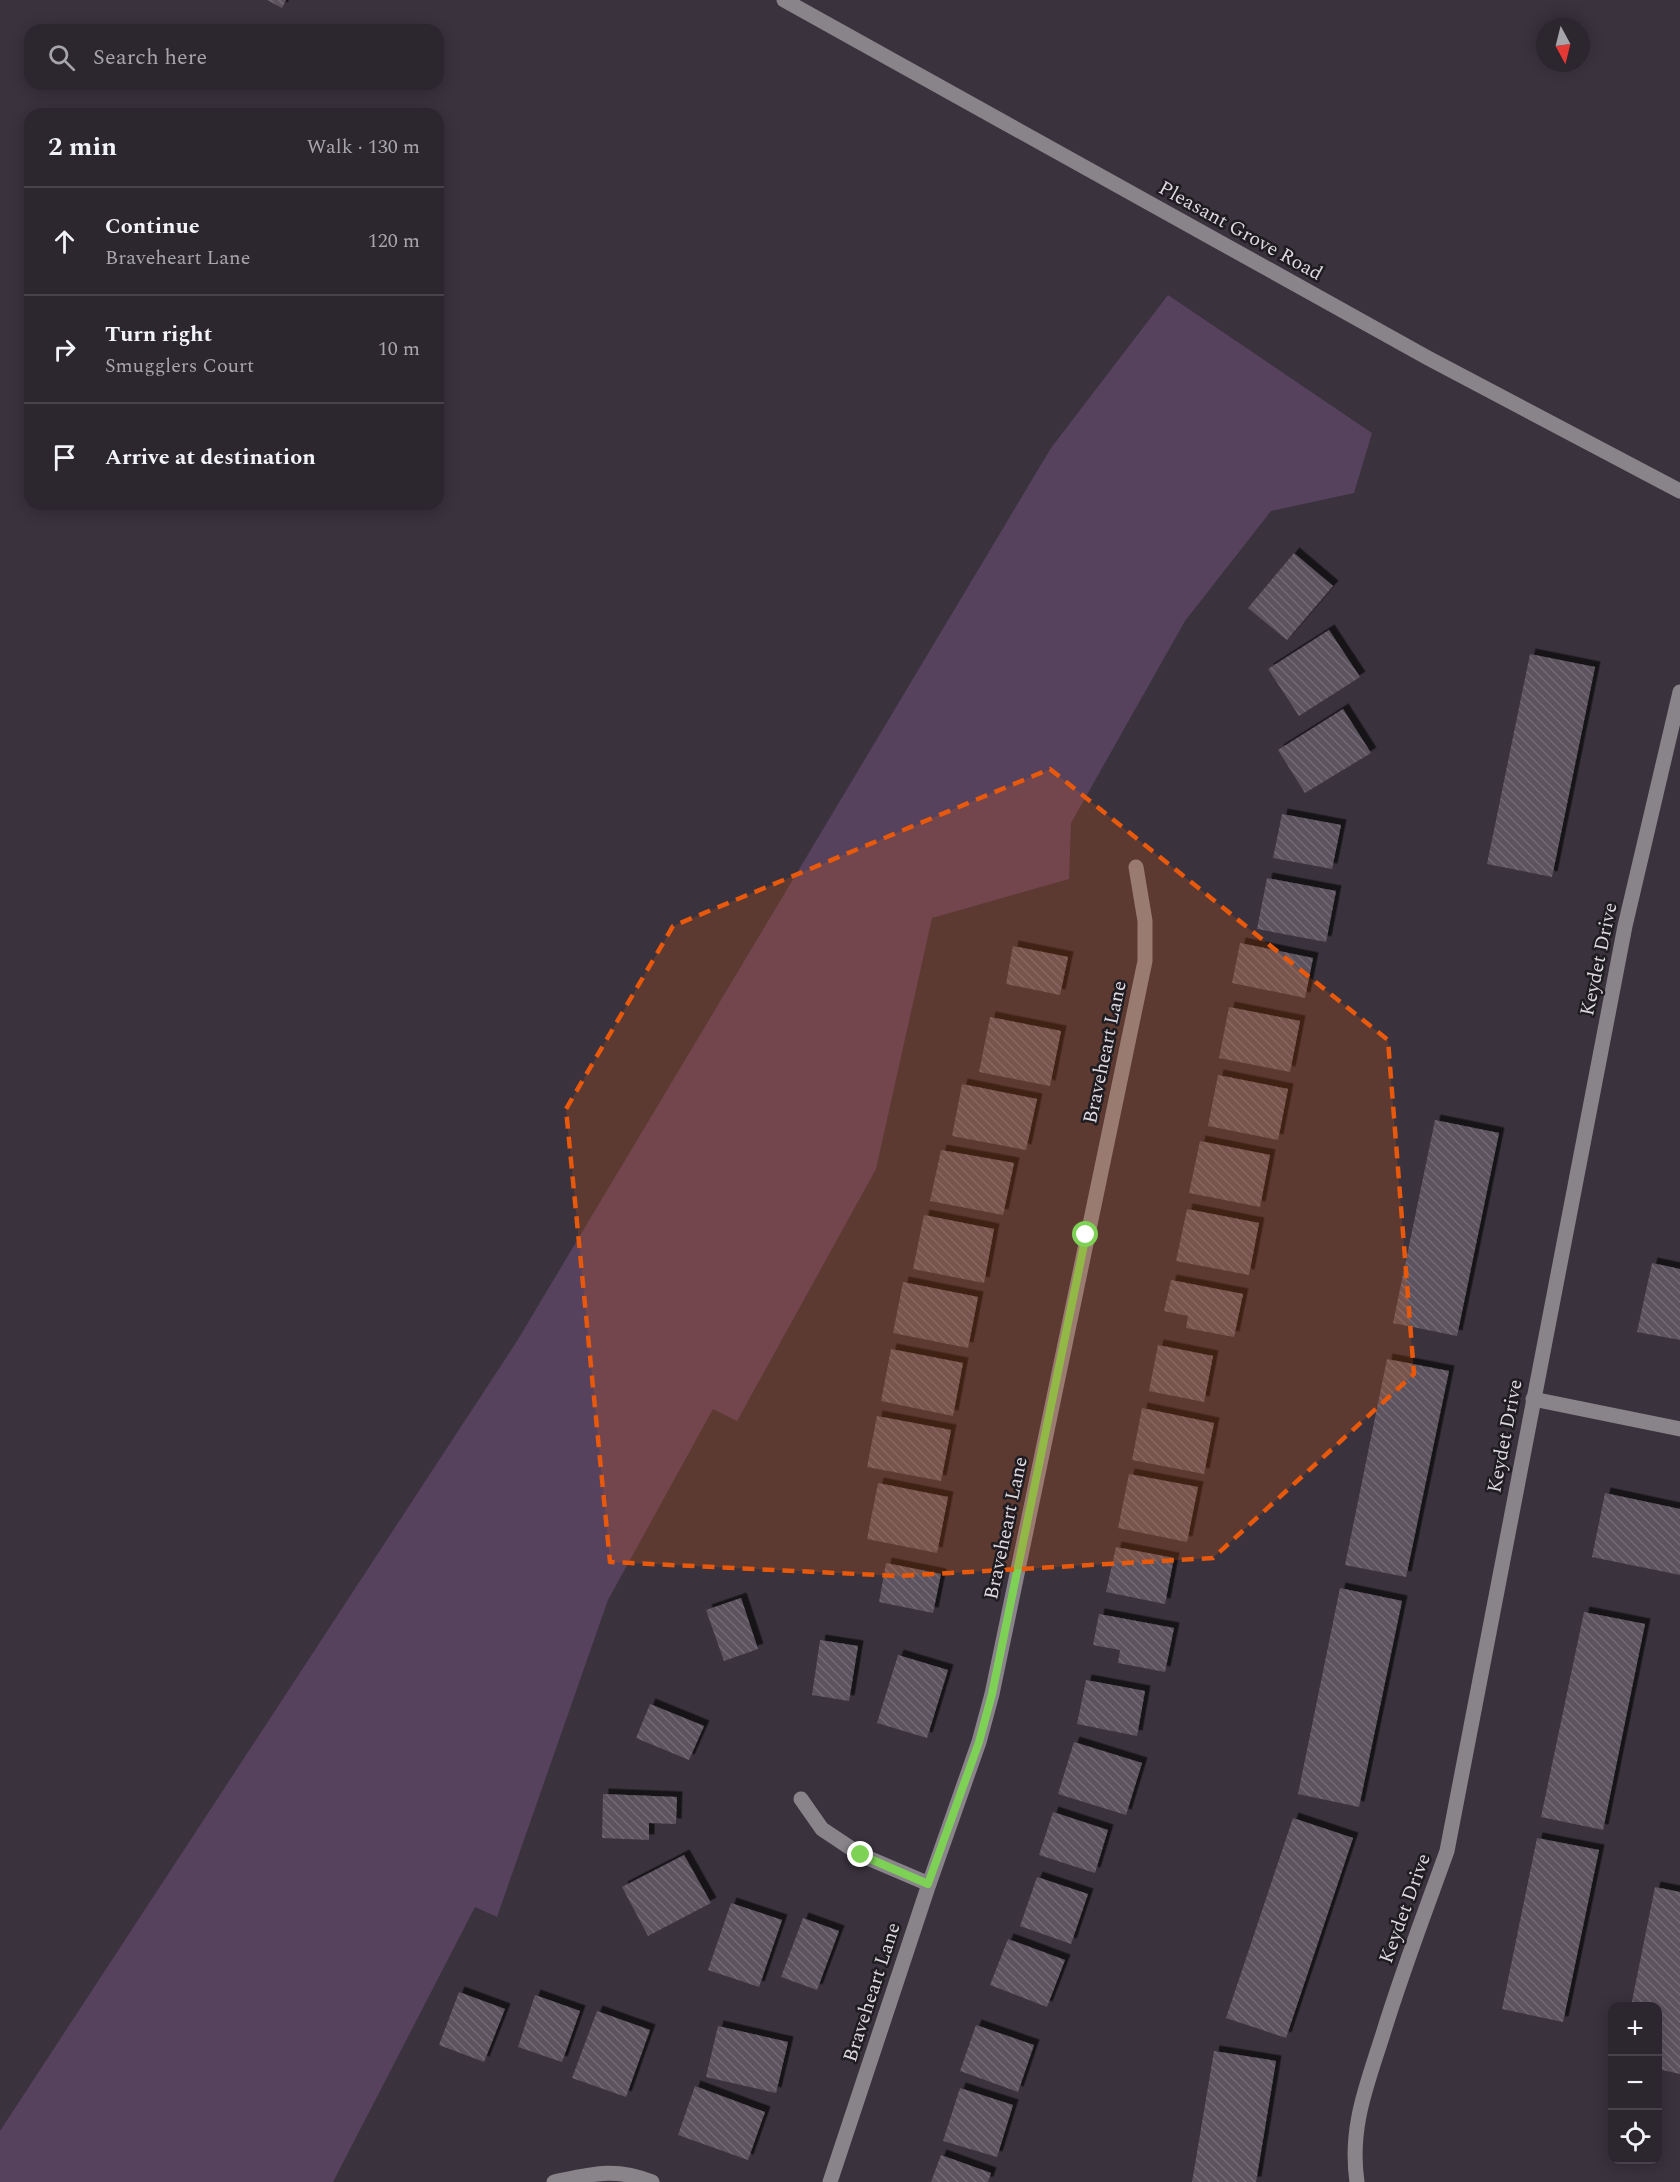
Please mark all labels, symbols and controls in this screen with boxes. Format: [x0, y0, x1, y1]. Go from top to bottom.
north arrow [1536, 18, 1590, 72]
search box [24, 24, 444, 90]
icon: search [45, 41, 78, 74]
text: Search here [93, 41, 207, 74]
text: 2 min [48, 127, 117, 167]
text: Walk · 130 m [307, 132, 420, 162]
street label: Pleasant Grove Road [1153, 173, 1328, 289]
text: Continue [105, 210, 200, 243]
icon: ahead [48, 225, 81, 258]
text: 120 m [368, 226, 420, 256]
text: Braveheart Lane [105, 243, 250, 273]
text: Turn right [105, 318, 212, 351]
icon: right [48, 333, 81, 366]
text: 10 m [378, 334, 420, 364]
text: Smugglers Court [105, 351, 254, 381]
icon: arrive [48, 441, 81, 474]
text: Arrive at destination [105, 441, 316, 474]
street label: Keydet Drive [1572, 900, 1626, 1019]
street label: Braveheart Lane [1075, 978, 1135, 1126]
route start [1072, 1221, 1098, 1247]
street label: Keydet Drive [1479, 1377, 1531, 1496]
street label: Braveheart Lane [976, 1454, 1036, 1602]
route end [847, 1841, 873, 1867]
street label: Keydet Drive [1371, 1849, 1439, 1968]
street label: Braveheart Lane [835, 1919, 909, 2066]
map controls [1608, 2002, 1662, 2164]
button: + [1608, 2002, 1662, 2056]
button: − [1608, 2056, 1662, 2110]
button: locate [1608, 2110, 1662, 2164]

